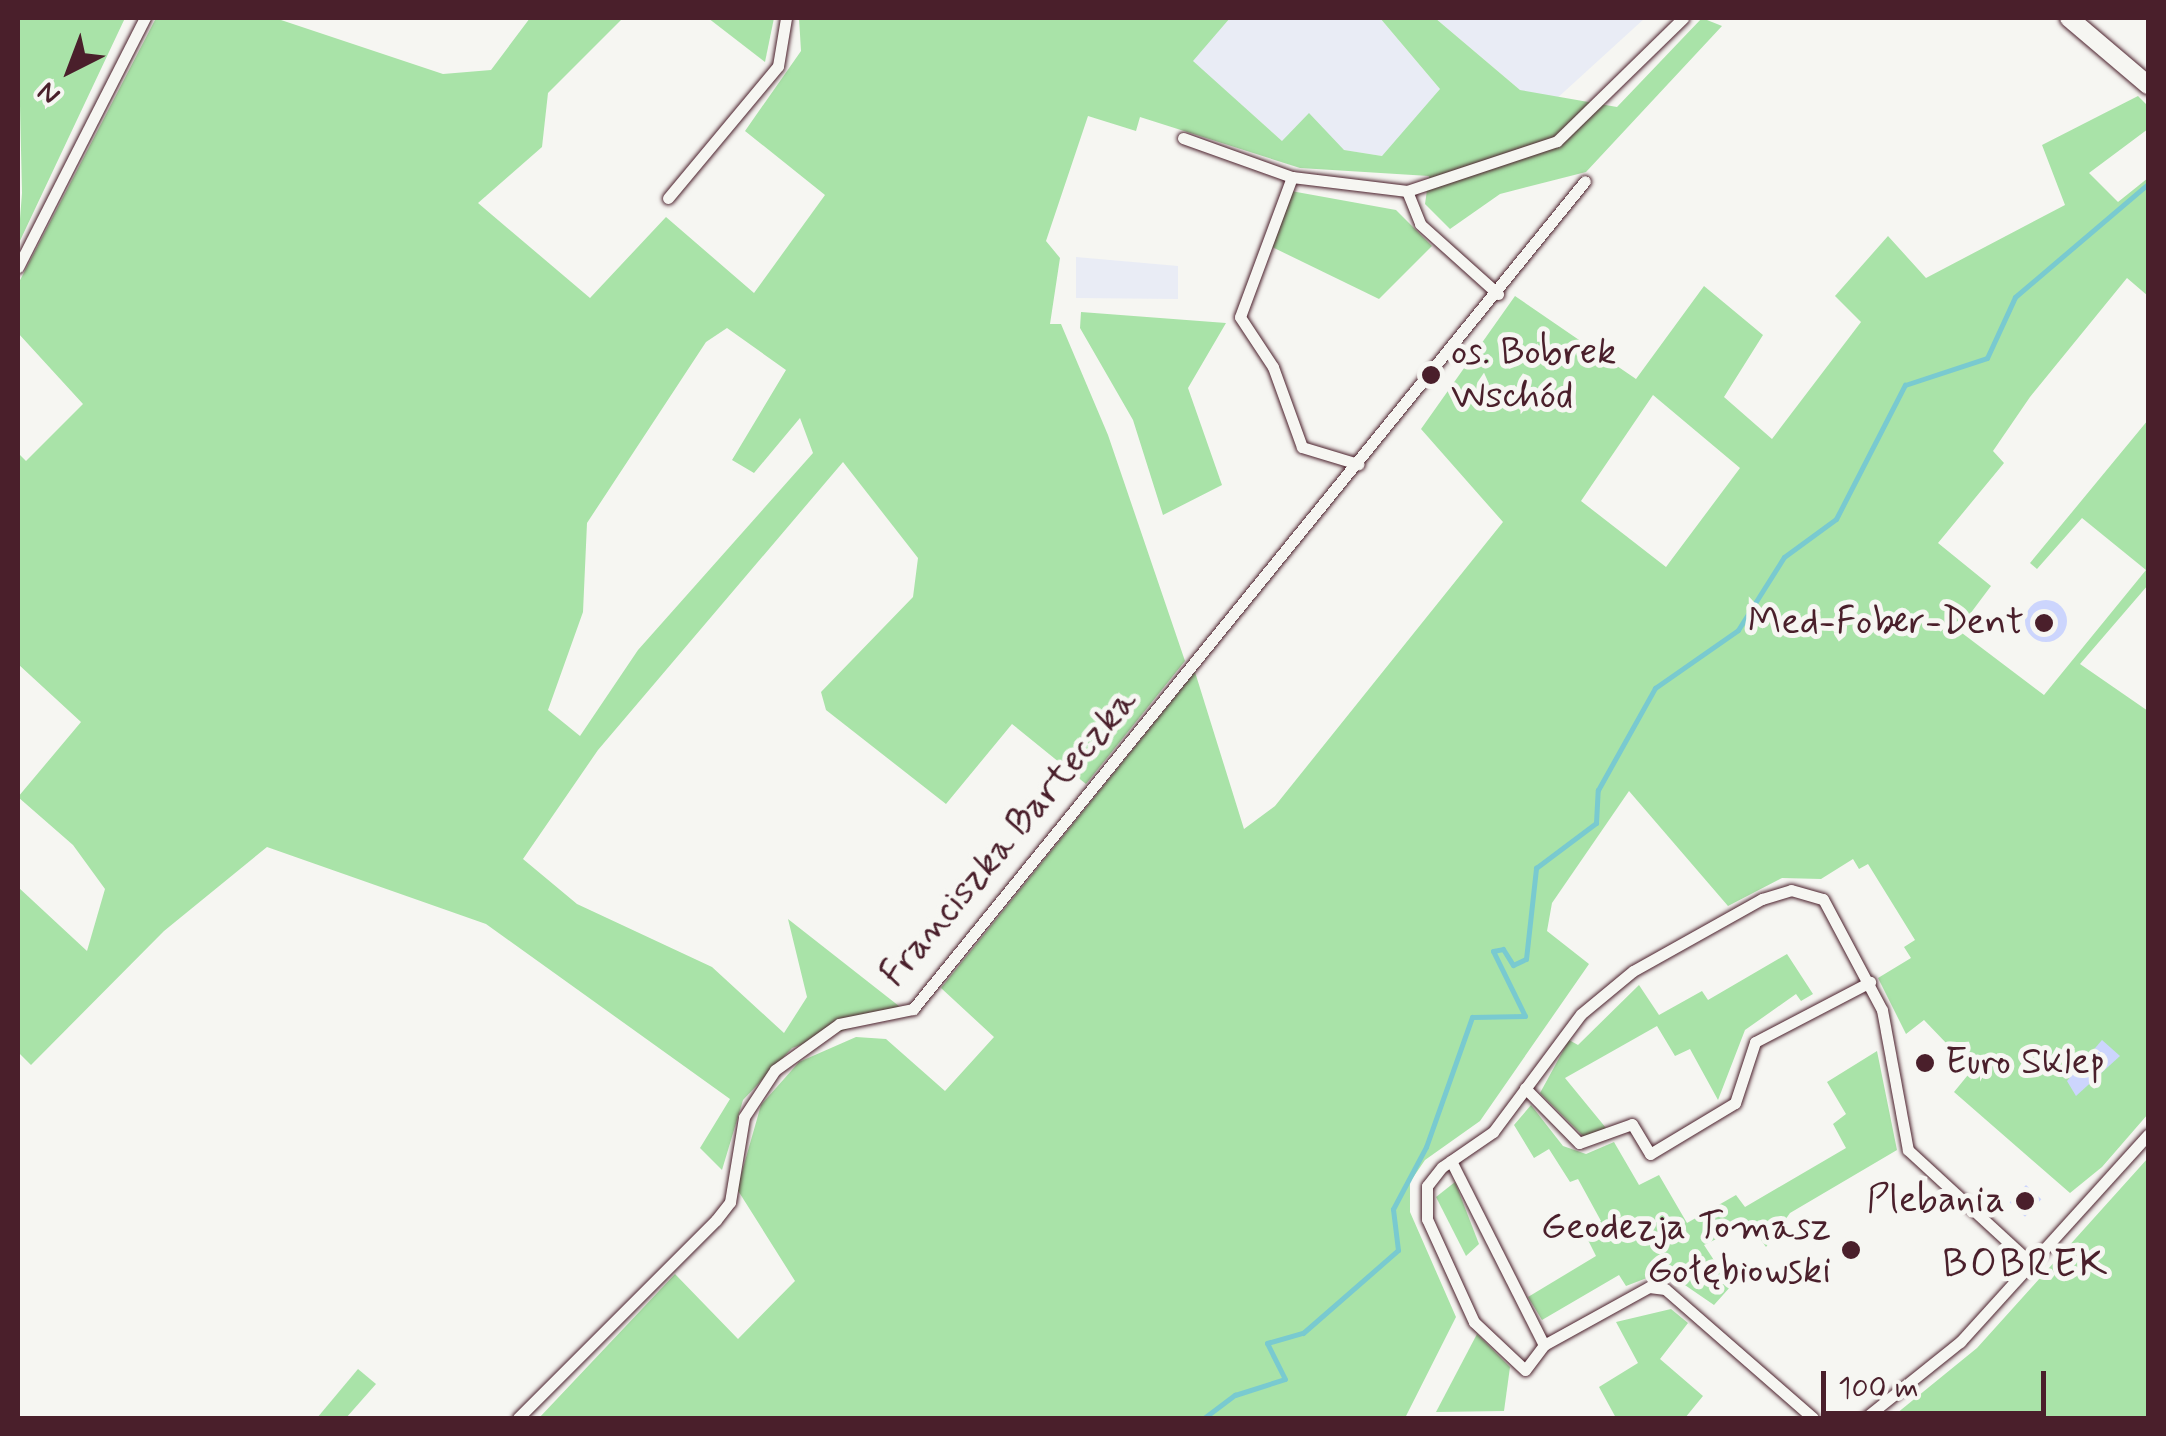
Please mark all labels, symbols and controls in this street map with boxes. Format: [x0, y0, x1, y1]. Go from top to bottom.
north arrow [20, 20, 120, 120]
text: N [30, 73, 69, 113]
place label: os. Bobrek Wschód [1451, 330, 1616, 419]
marker: os. Bobrek Wschód [1420, 364, 1442, 386]
place label: Med-Fober-Dent [1748, 600, 2024, 646]
marker: Med-Fober-Dent [2033, 612, 2055, 634]
street label: Franciszka Barteczka [873, 682, 1145, 994]
place label: Euro Sklep [1945, 1040, 2105, 1086]
marker: Euro Sklep [1914, 1052, 1936, 1074]
place label: Plebania [1867, 1178, 2005, 1224]
marker: Plebania [2014, 1190, 2036, 1212]
place label: Geodezja Tomasz Gołębiowski [1552, 1205, 1831, 1294]
marker: Geodezja Tomasz Gołębiowski [1840, 1239, 1862, 1261]
district label: BOBREK [1938, 1241, 2114, 1289]
scale bar [1826, 1351, 2051, 1413]
text: 100 m [1838, 1369, 1919, 1408]

